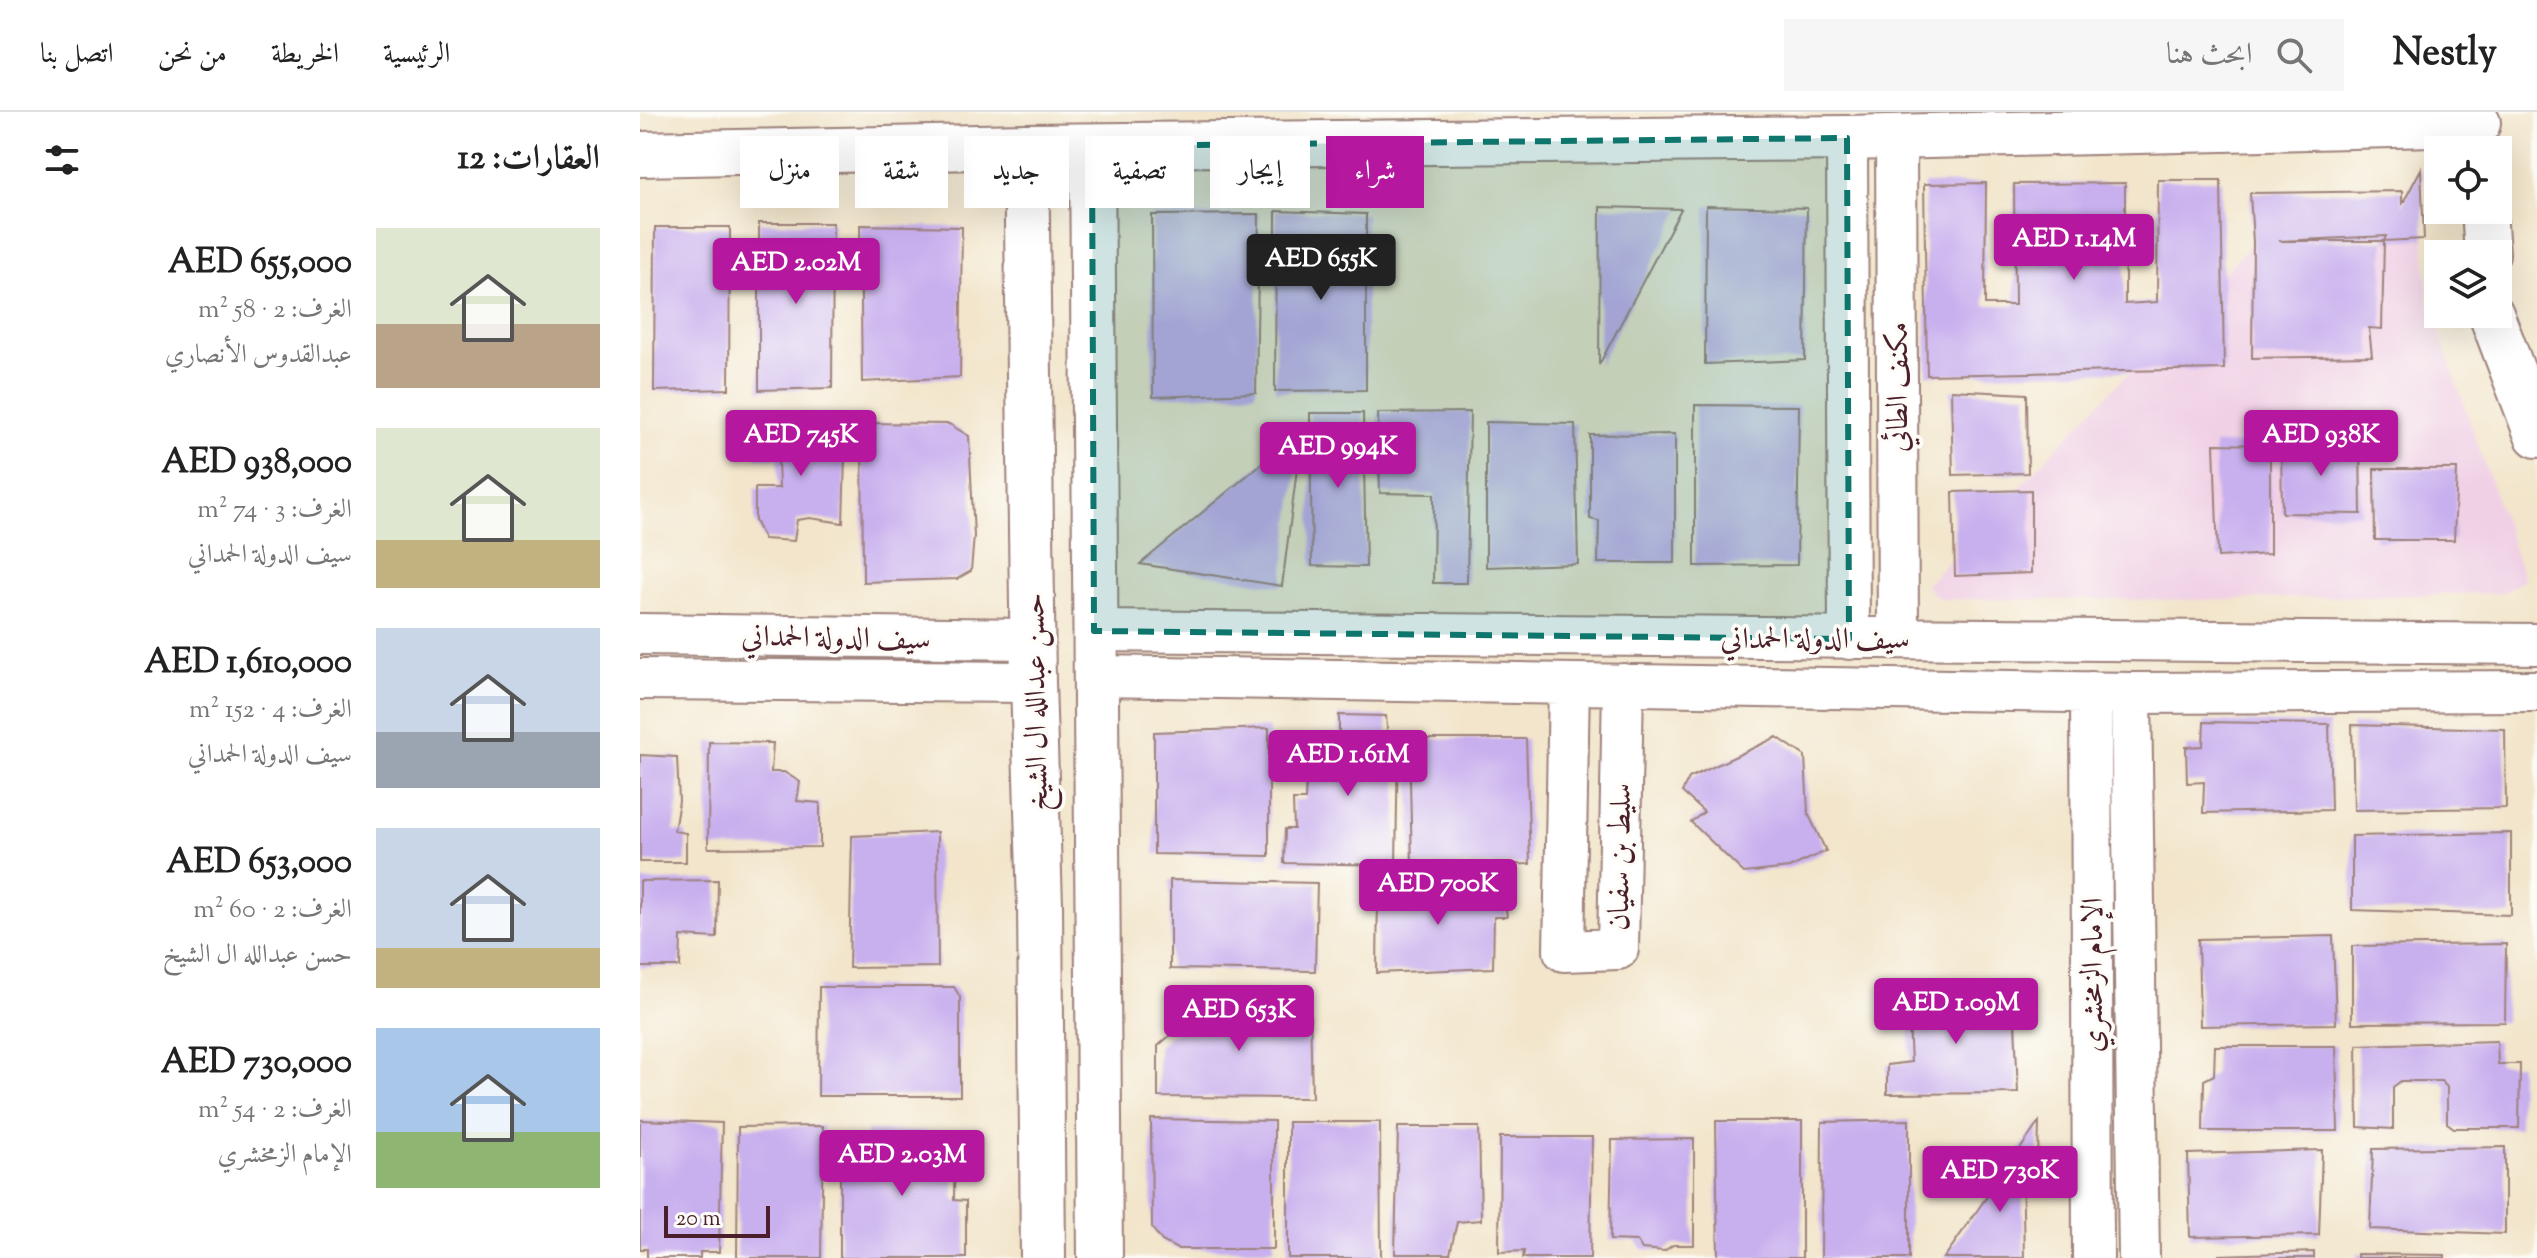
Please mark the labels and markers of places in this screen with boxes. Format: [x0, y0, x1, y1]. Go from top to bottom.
pin: AED 1.14M [1982, 214, 2166, 282]
pin: AED 655K [1238, 234, 1404, 302]
pin: AED 2.02M [704, 238, 888, 306]
pin: AED 745K [718, 410, 884, 478]
pin: AED 938K [2238, 410, 2404, 478]
pin: AED 994K [1255, 422, 1421, 490]
pin: AED 1.61M [1256, 730, 1440, 798]
pin: AED 700K [1355, 859, 1521, 927]
pin: AED 1.09M [1864, 978, 2048, 1046]
pin: AED 653K [1156, 985, 1322, 1053]
pin: AED 2.03M [810, 1130, 994, 1198]
pin: AED 730K [1917, 1146, 2083, 1214]

